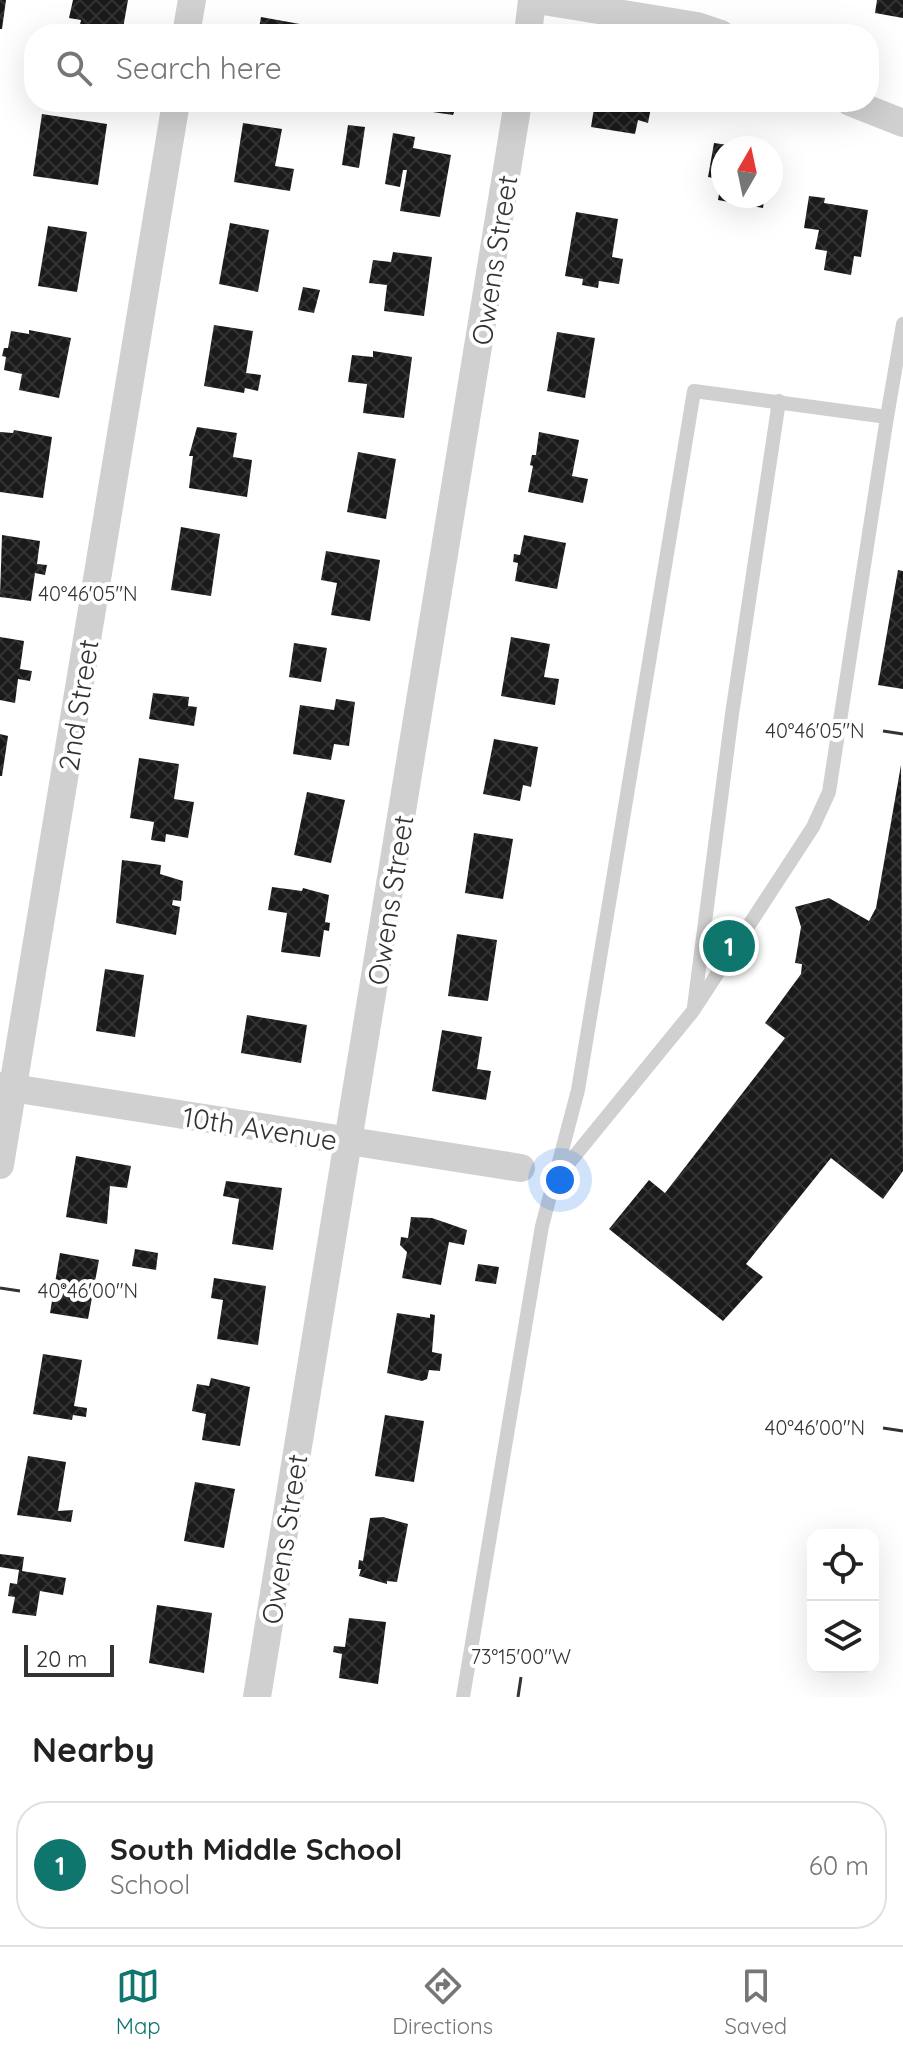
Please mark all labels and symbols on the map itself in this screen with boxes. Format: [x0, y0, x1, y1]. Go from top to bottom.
north arrow [711, 136, 783, 208]
street label: Owens Street [463, 172, 525, 348]
text: 40°46'05"N [38, 581, 138, 606]
street label: 2nd Street [50, 637, 106, 773]
text: 40°46'05"N [765, 718, 865, 743]
street label: Owens Street [359, 812, 421, 988]
pin: 1 [703, 916, 755, 976]
street label: 10th Avenue [180, 1099, 340, 1157]
your location [540, 1160, 580, 1200]
text: 40°46'00"N [38, 1278, 138, 1303]
text: 40°46'00"N [765, 1415, 865, 1440]
street label: Owens Street [253, 1451, 315, 1627]
scale bar [24, 1641, 114, 1677]
text: 73°15'00"W [471, 1644, 571, 1669]

